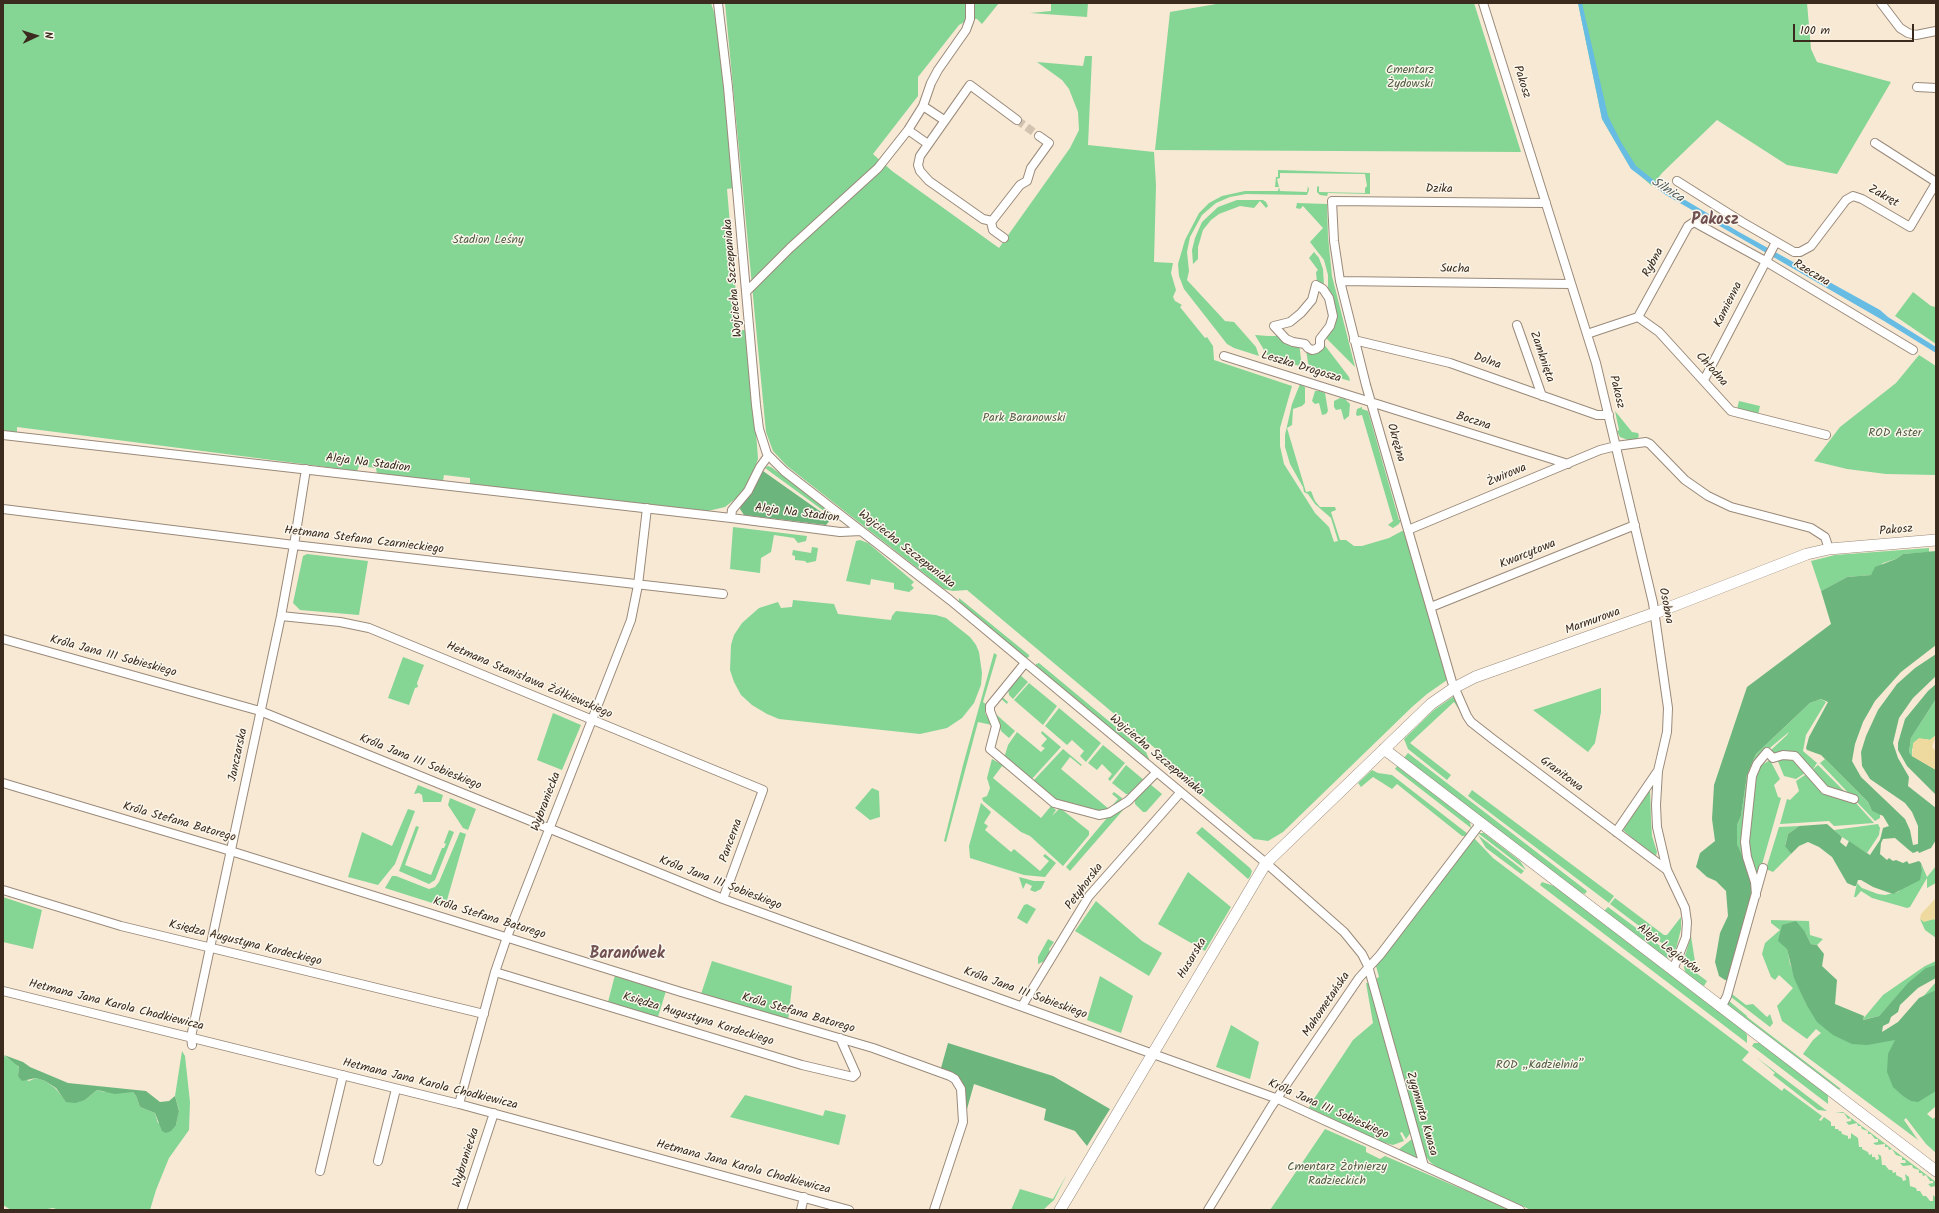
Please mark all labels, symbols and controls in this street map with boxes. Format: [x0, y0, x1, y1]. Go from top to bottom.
north arrow [16, 16, 56, 56]
scale bar [1795, 16, 1916, 42]
text: 100 m [1800, 21, 1830, 40]
text: N [39, 31, 57, 39]
park label: Cmentarz Żydowski [1386, 64, 1434, 92]
street label: Pakosz [1509, 64, 1533, 100]
water label: Silnica [1648, 175, 1686, 207]
street label: Dzika [1425, 183, 1453, 197]
street label: Zakręt [1865, 183, 1901, 211]
district label: Pakosz [1691, 211, 1739, 231]
street label: Wojciecha Szczepaniaka [722, 218, 746, 338]
park label: Stadion Leśny [452, 234, 524, 248]
street label: Rybna [1640, 246, 1668, 280]
street label: Rzeczna [1790, 257, 1832, 291]
street label: Sucha [1440, 263, 1470, 277]
street label: Kamienna [1711, 280, 1747, 330]
street label: Zamknięta [1526, 330, 1556, 384]
street label: Leszka Drogosza [1259, 349, 1343, 387]
street label: Chłodna [1692, 350, 1730, 390]
street label: Dolna [1471, 351, 1503, 373]
street label: Pakosz [1605, 374, 1627, 410]
street label: Boczna [1454, 410, 1492, 434]
park label: Park Baranowski [983, 412, 1065, 426]
street label: Okrężna [1383, 422, 1407, 464]
park label: ROD Aster [1868, 427, 1922, 441]
street label: Aleja Na Stadion [325, 452, 411, 476]
street label: Żwirowa [1485, 461, 1529, 491]
street label: Aleja Na Stadion [754, 502, 840, 526]
street label: Wojciecha Szczepaniaka [855, 508, 957, 592]
street label: Pakosz [1879, 522, 1913, 540]
street label: Hetmana Stefana Czarnieckiego [283, 524, 445, 558]
street label: Kwarcytowa [1498, 537, 1558, 573]
street label: Osobna [1654, 587, 1676, 625]
street label: Marmurowa [1564, 605, 1622, 639]
street label: Króla Jana III Sobieskiego [48, 633, 178, 681]
street label: Hetmana Stanisława Żółkiewskiego [444, 639, 614, 723]
street label: Wojciecha Szczepaniaka [1106, 712, 1206, 800]
street label: Janczarska [226, 727, 252, 783]
street label: Króla Jana III Sobieskiego [357, 732, 483, 794]
street label: Granitowa [1537, 754, 1585, 796]
street label: Wybraniecka [529, 770, 565, 834]
street label: Króla Stefana Batorego [121, 800, 237, 846]
street label: Pancerna [717, 817, 747, 865]
street label: Króla Jana III Sobieskiego [657, 854, 783, 914]
street label: Petyhorska [1063, 861, 1107, 913]
street label: Króla Stefana Batorego [431, 895, 547, 943]
street label: Księdza Augustyna Kordeckiego [167, 918, 323, 970]
street label: Aleja Legionów [1634, 922, 1702, 978]
street label: Husarska [1175, 936, 1211, 982]
district label: Baranówek [589, 945, 665, 965]
street label: Króla Jana III Sobieskiego [961, 965, 1089, 1023]
street label: Mahometańska [1300, 970, 1354, 1040]
street label: Hetmana Jana Karola Chodkiewicza [27, 977, 205, 1035]
street label: Księdza Augustyna Kordeckiego [621, 990, 775, 1050]
street label: Króla Stefana Batorego [740, 991, 856, 1037]
street label: Hetmana Jana Karola Chodkiewicza [341, 1056, 519, 1114]
park label: ROD „Kadzielnia” [1496, 1059, 1584, 1073]
street label: Zygmunta Kwasa [1402, 1070, 1440, 1158]
street label: Króla Jana III Sobieskiego [1266, 1077, 1390, 1143]
street label: Wybraniecka [451, 1126, 483, 1190]
street label: Hetmana Jana Karola Chodkiewicza [654, 1138, 832, 1198]
park label: Cmentarz Żołnierzy Radzieckich [1287, 1161, 1387, 1189]

